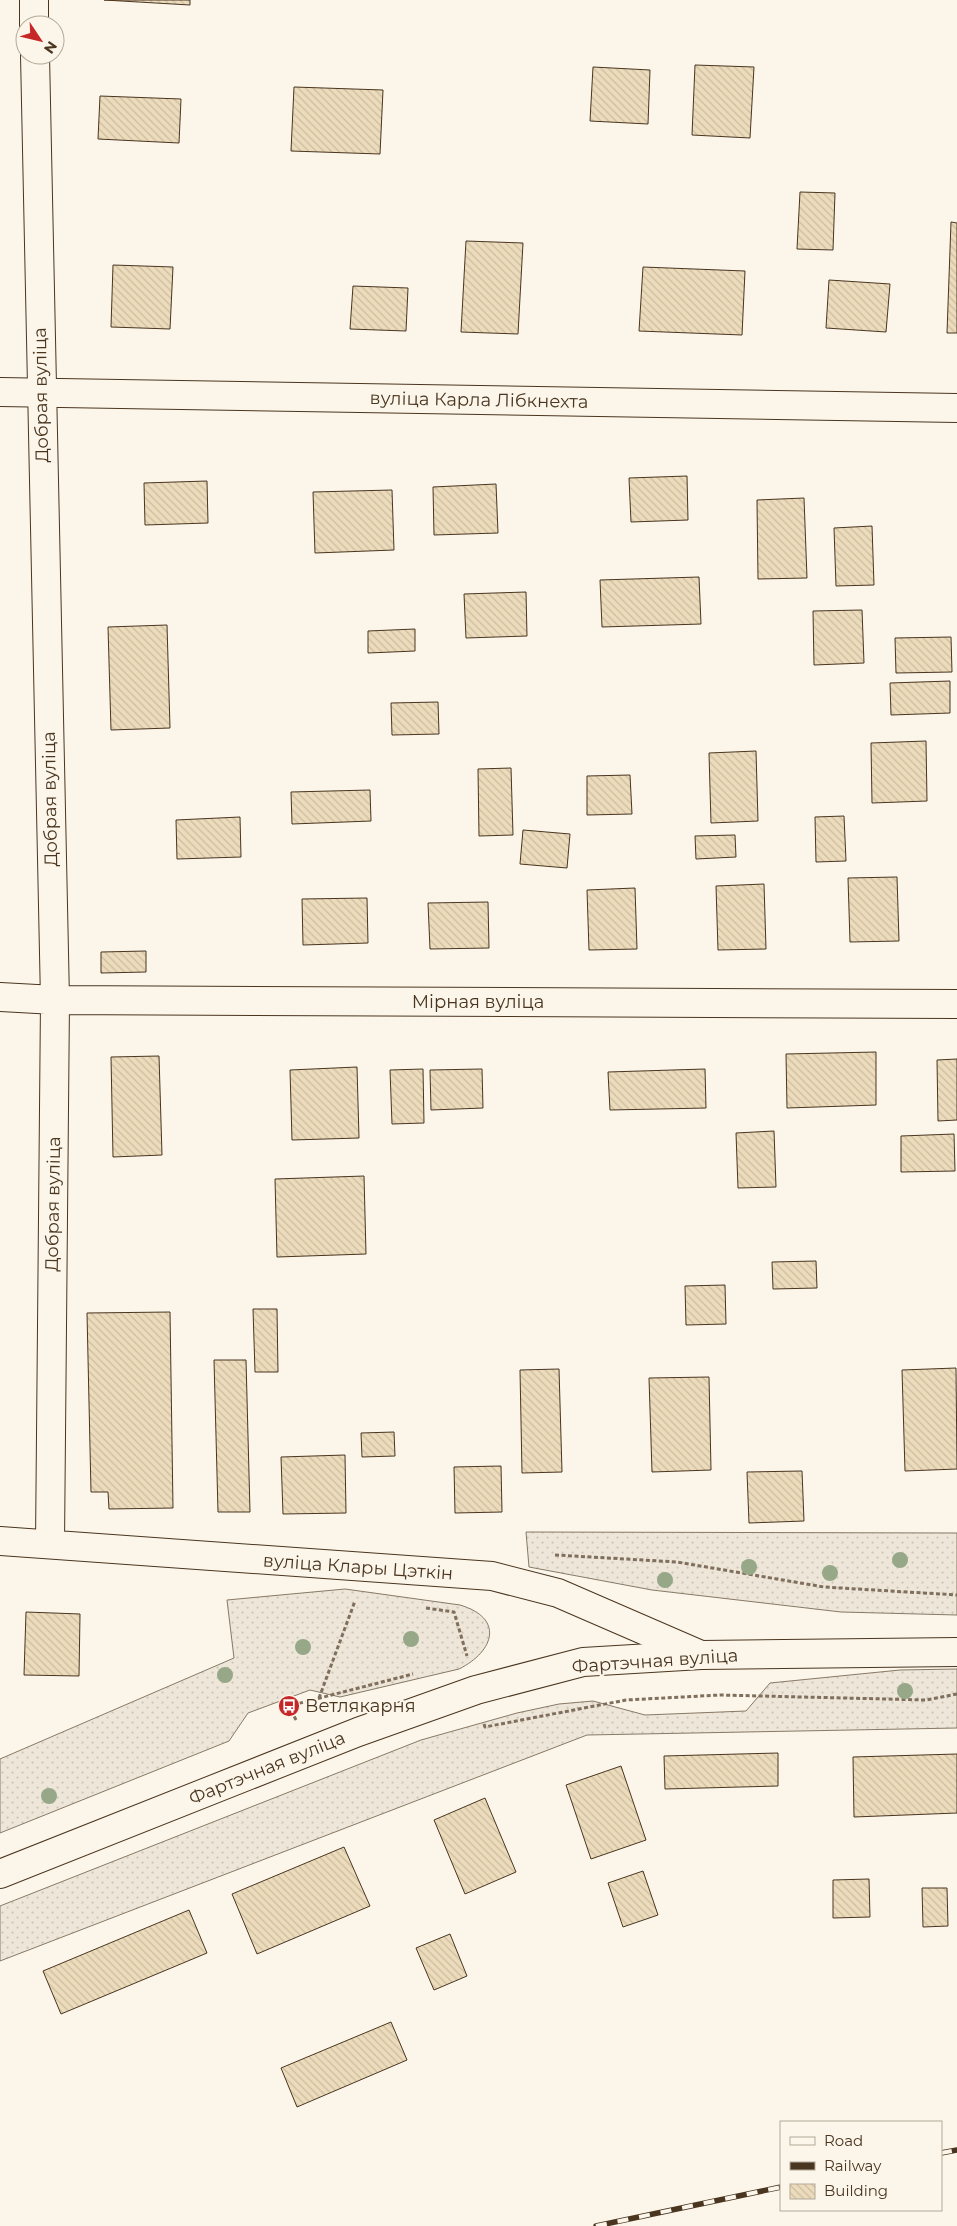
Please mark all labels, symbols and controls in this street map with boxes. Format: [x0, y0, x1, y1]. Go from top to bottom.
north arrow [15, 15, 65, 65]
text: N [40, 38, 61, 57]
street label: Добрая вуліца [29, 327, 53, 463]
street label: вуліца Карла Лібкнехта [369, 387, 589, 413]
street label: Добрая вуліца [38, 731, 62, 867]
street label: Мірная вуліца [412, 991, 544, 1013]
street label: Добрая вуліца [41, 1136, 65, 1272]
street label: вуліца Клары Цэткін [262, 1549, 454, 1585]
street label: Фартэчная вуліца [571, 1644, 739, 1678]
bus stop icon: Ветлякарня [277, 1694, 301, 1718]
place label: Ветлякарня [305, 1695, 416, 1717]
street label: Фартэчная вуліца [186, 1727, 348, 1809]
legend [780, 2121, 942, 2211]
text: Road [824, 2131, 863, 2150]
text: Railway [824, 2156, 882, 2175]
text: Building [824, 2181, 888, 2200]

